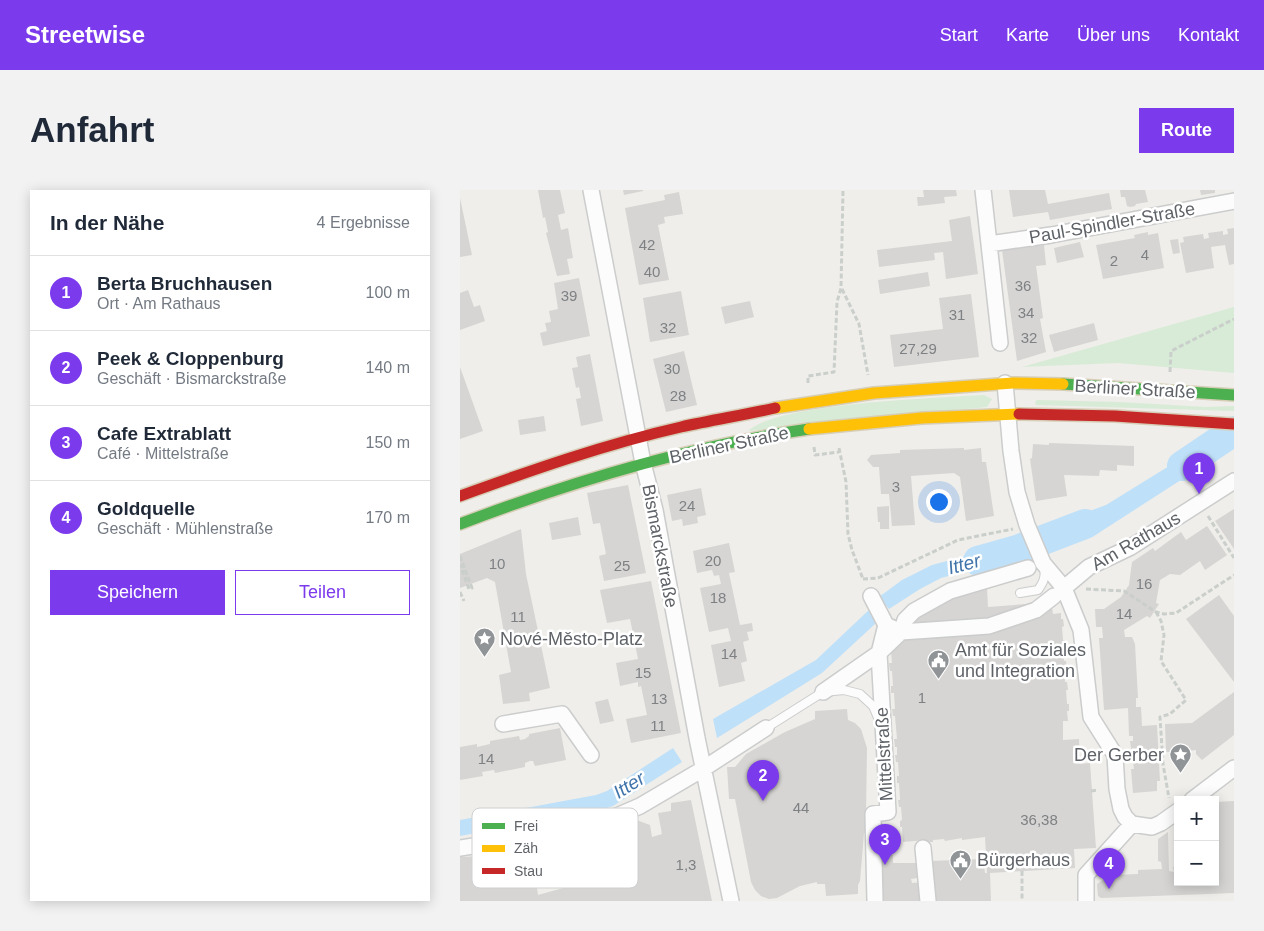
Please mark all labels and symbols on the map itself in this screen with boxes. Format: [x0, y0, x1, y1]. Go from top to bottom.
street label: Paul-Spindler-Straße [1028, 199, 1196, 247]
house number: 42 [639, 236, 655, 253]
house number: 4 [1141, 246, 1149, 263]
house number: 2 [1110, 252, 1118, 269]
house number: 40 [644, 263, 660, 280]
house number: 36 [1015, 277, 1031, 294]
house number: 39 [561, 287, 577, 304]
house number: 34 [1018, 304, 1034, 321]
house number: 31 [949, 306, 965, 323]
house number: 32 [660, 319, 676, 336]
house number: 32 [1021, 329, 1037, 346]
house number: 27,29 [899, 340, 937, 357]
house number: 30 [664, 360, 680, 377]
street label: Berliner Straße [1074, 376, 1196, 402]
house number: 28 [670, 387, 686, 404]
street label: Berliner Straße [668, 423, 790, 467]
pin: 1 [1183, 453, 1215, 494]
house number: 3 [892, 478, 900, 495]
street label: Bismarckstraße [638, 483, 682, 609]
your location [926, 489, 952, 515]
house number: 24 [679, 497, 695, 514]
street label: Am Rathaus [1088, 508, 1184, 574]
water label: Itter [945, 549, 983, 578]
house number: 20 [705, 552, 721, 569]
house number: 10 [489, 555, 505, 572]
house number: 25 [614, 557, 630, 574]
house number: 16 [1136, 575, 1152, 592]
house number: 18 [710, 589, 726, 606]
house number: 14 [1116, 605, 1132, 622]
house number: 11 [510, 608, 526, 625]
place icon: Nové-Město-Platz [472, 627, 496, 658]
place label: Nové-Město-Platz [500, 629, 643, 649]
place label: Amt für Soziales und Integration [955, 640, 1086, 681]
house number: 14 [721, 645, 737, 662]
public building icon: Amt für Soziales und Integration [927, 648, 951, 679]
house number: 15 [635, 664, 651, 681]
house number: 1 [918, 689, 926, 706]
house number: 13 [651, 690, 667, 707]
street label: Mittelstraße [872, 707, 896, 801]
house number: 11 [650, 717, 666, 734]
place icon: Der Gerber [1168, 743, 1192, 774]
place label: Der Gerber [1074, 745, 1164, 765]
house number: 14 [478, 750, 494, 767]
pin: 2 [747, 760, 779, 801]
water label: Itter [610, 767, 649, 803]
house number: 44 [793, 799, 809, 816]
legend [472, 808, 638, 888]
house number: 36,38 [1020, 811, 1058, 828]
text: Frei [514, 818, 538, 834]
pin: 3 [869, 824, 901, 865]
text: Zäh [514, 840, 538, 856]
public building icon: Bürgerhaus [949, 848, 973, 879]
pin: 4 [1093, 848, 1125, 889]
place label: Bürgerhaus [977, 850, 1070, 870]
house number: 1,3 [676, 856, 696, 873]
text: Stau [514, 863, 543, 879]

